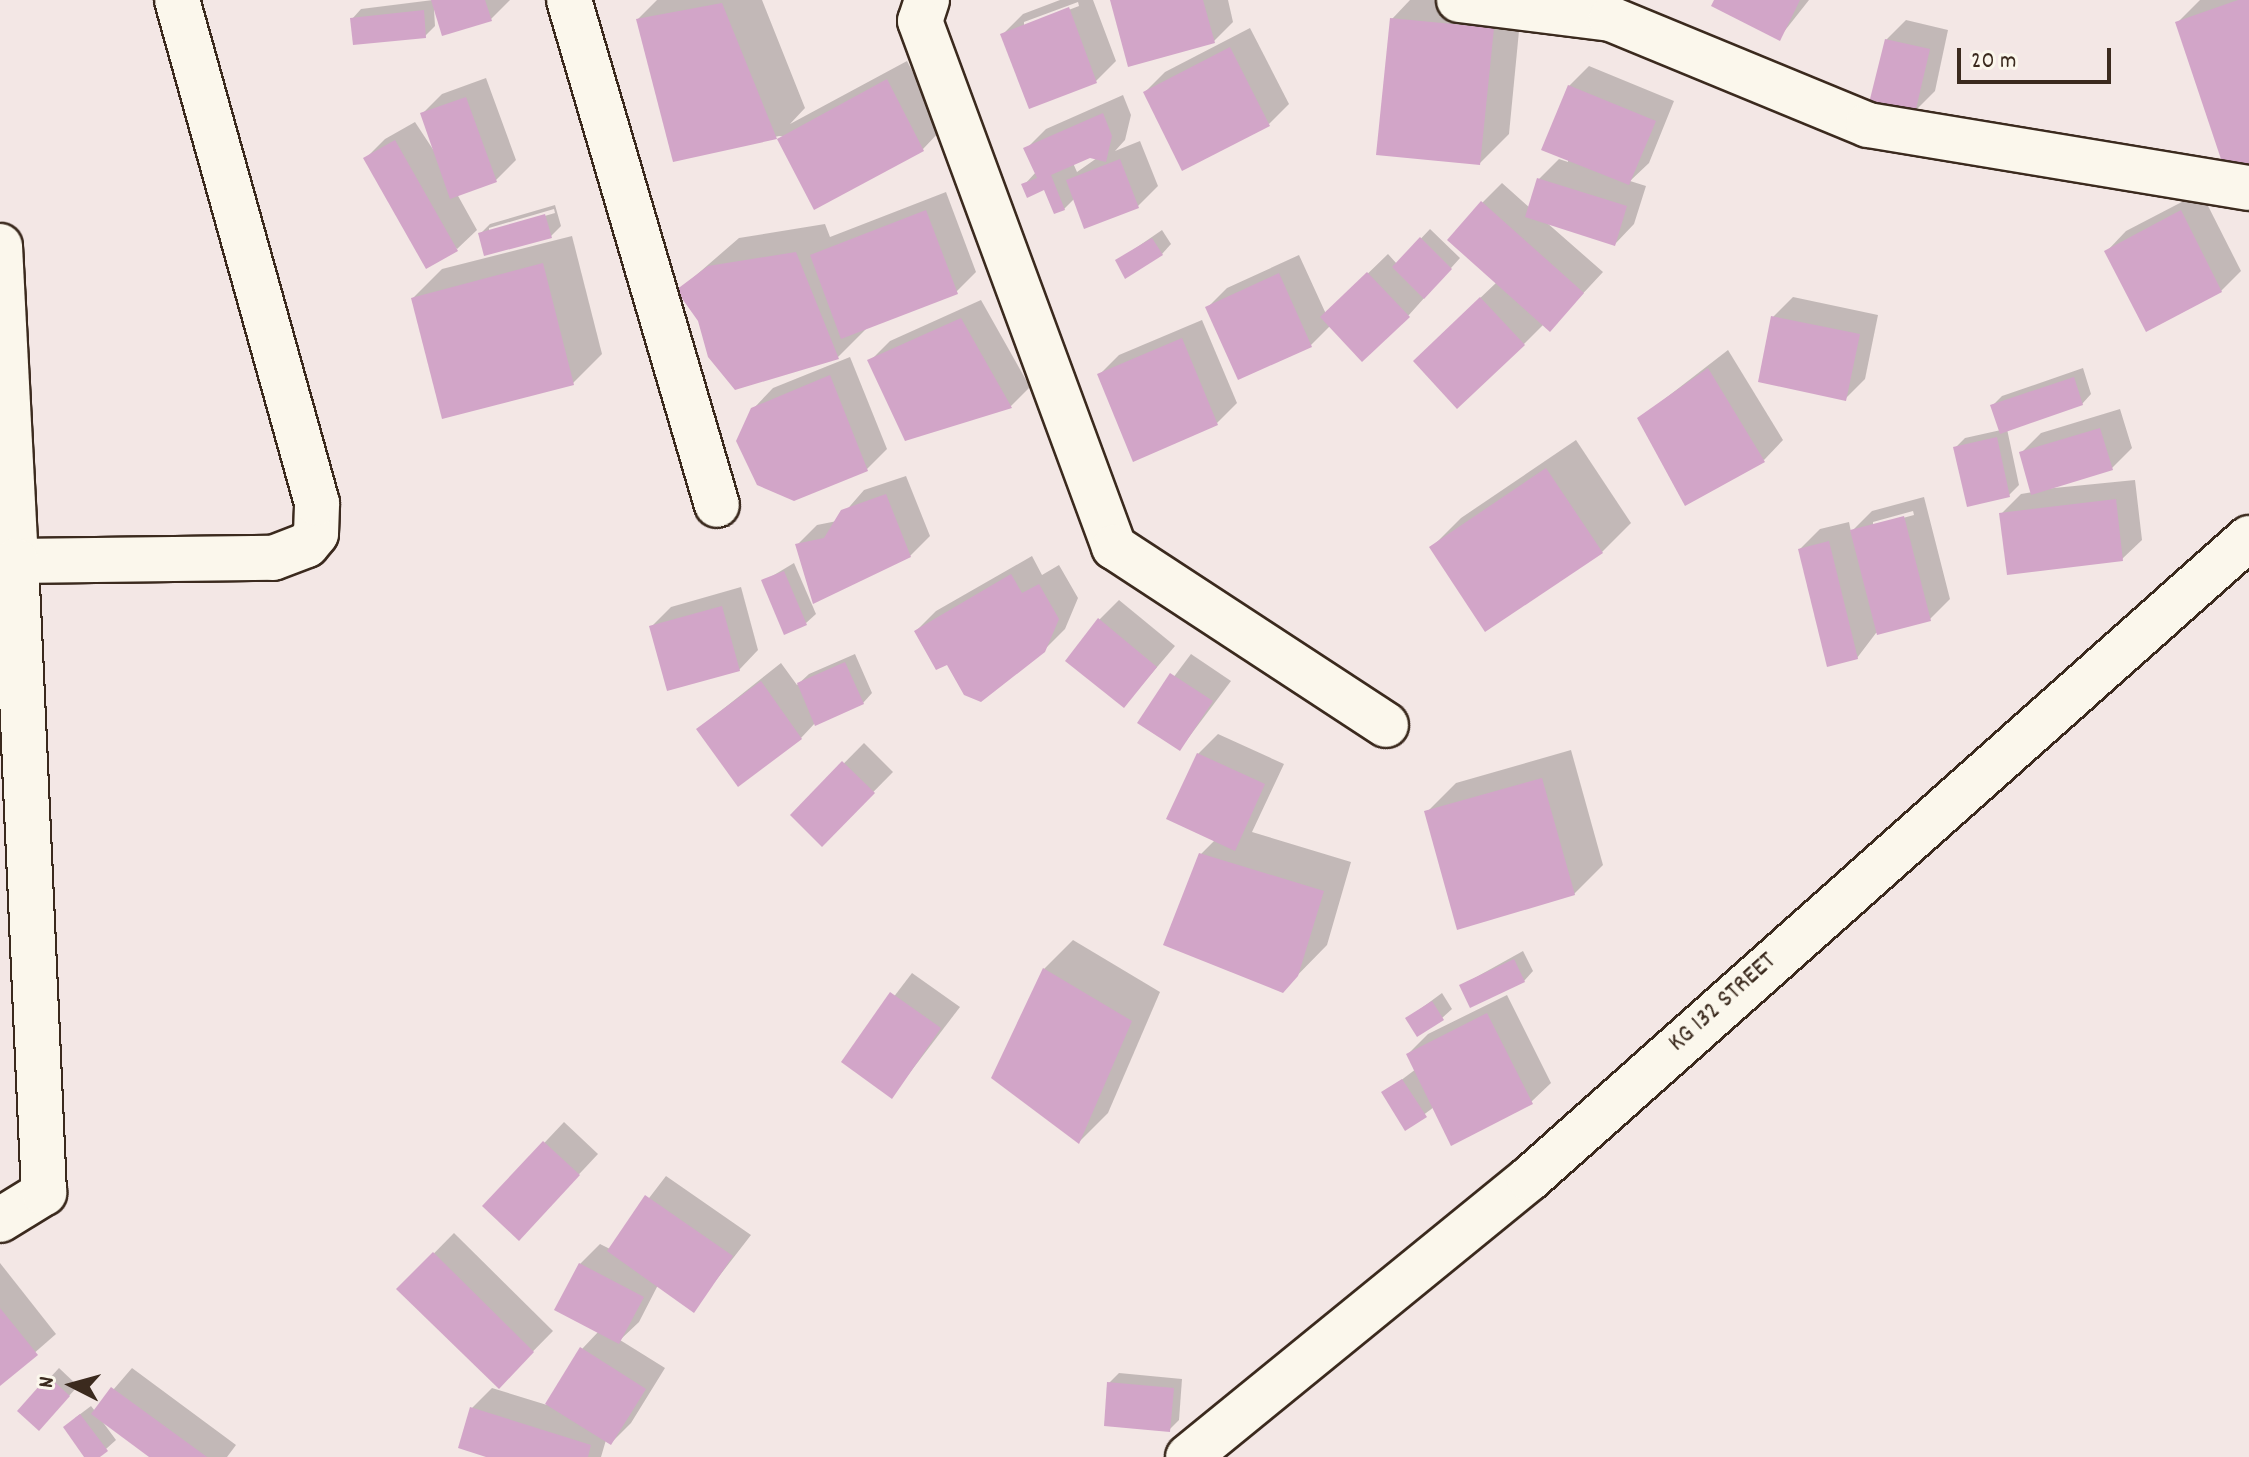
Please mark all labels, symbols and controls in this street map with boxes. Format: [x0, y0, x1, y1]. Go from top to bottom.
scale bar [1961, 32, 2115, 82]
text: 20 m [1971, 45, 2017, 79]
street label: KG 132 STREET [1663, 947, 1783, 1059]
north arrow [32, 1345, 112, 1425]
text: N [32, 1375, 64, 1389]

